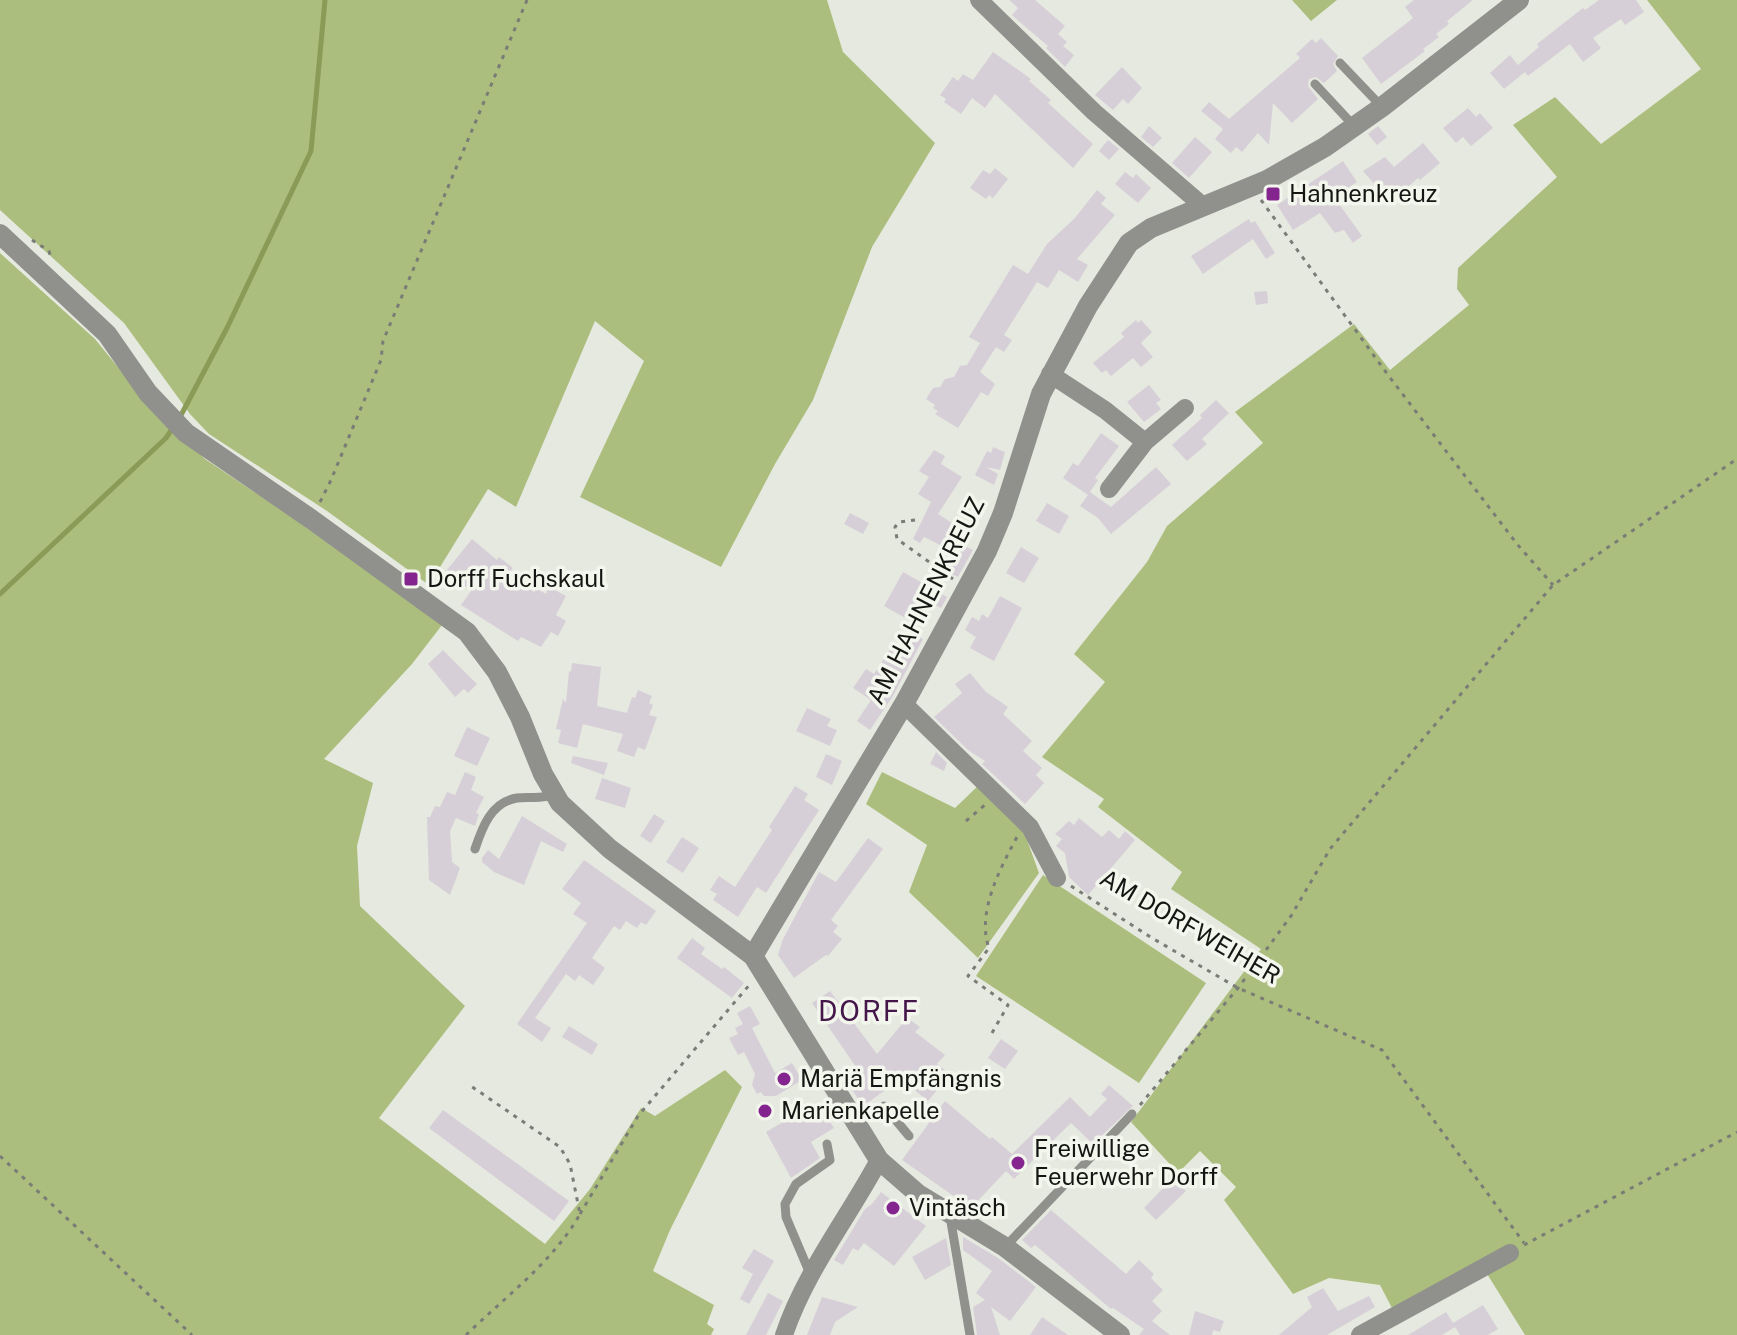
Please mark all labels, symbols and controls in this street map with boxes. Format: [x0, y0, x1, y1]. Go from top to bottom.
place label: Hahnenkreuz [1289, 179, 1437, 207]
marker: Hahnenkreuz [1264, 185, 1282, 203]
street label: AM HAHNENKREUZ [861, 492, 990, 709]
place label: Dorff Fuchskaul [427, 564, 606, 592]
marker: Dorff Fuchskaul [402, 570, 420, 588]
street label: AM DORFWEIHER [1095, 863, 1286, 989]
district label: DORFF [818, 994, 920, 1027]
place label: Mariä Empfängnis [800, 1064, 1002, 1092]
marker: Mariä Empfängnis [775, 1070, 793, 1088]
place label: Marienkapelle [781, 1096, 940, 1124]
marker: Marienkapelle [756, 1102, 774, 1120]
place label: Freiwillige Feuerwehr Dorff [1034, 1134, 1218, 1190]
marker: Freiwillige Feuerwehr Dorff [1009, 1154, 1027, 1172]
place label: Vintäsch [909, 1193, 1006, 1221]
marker: Vintäsch [884, 1199, 902, 1217]

